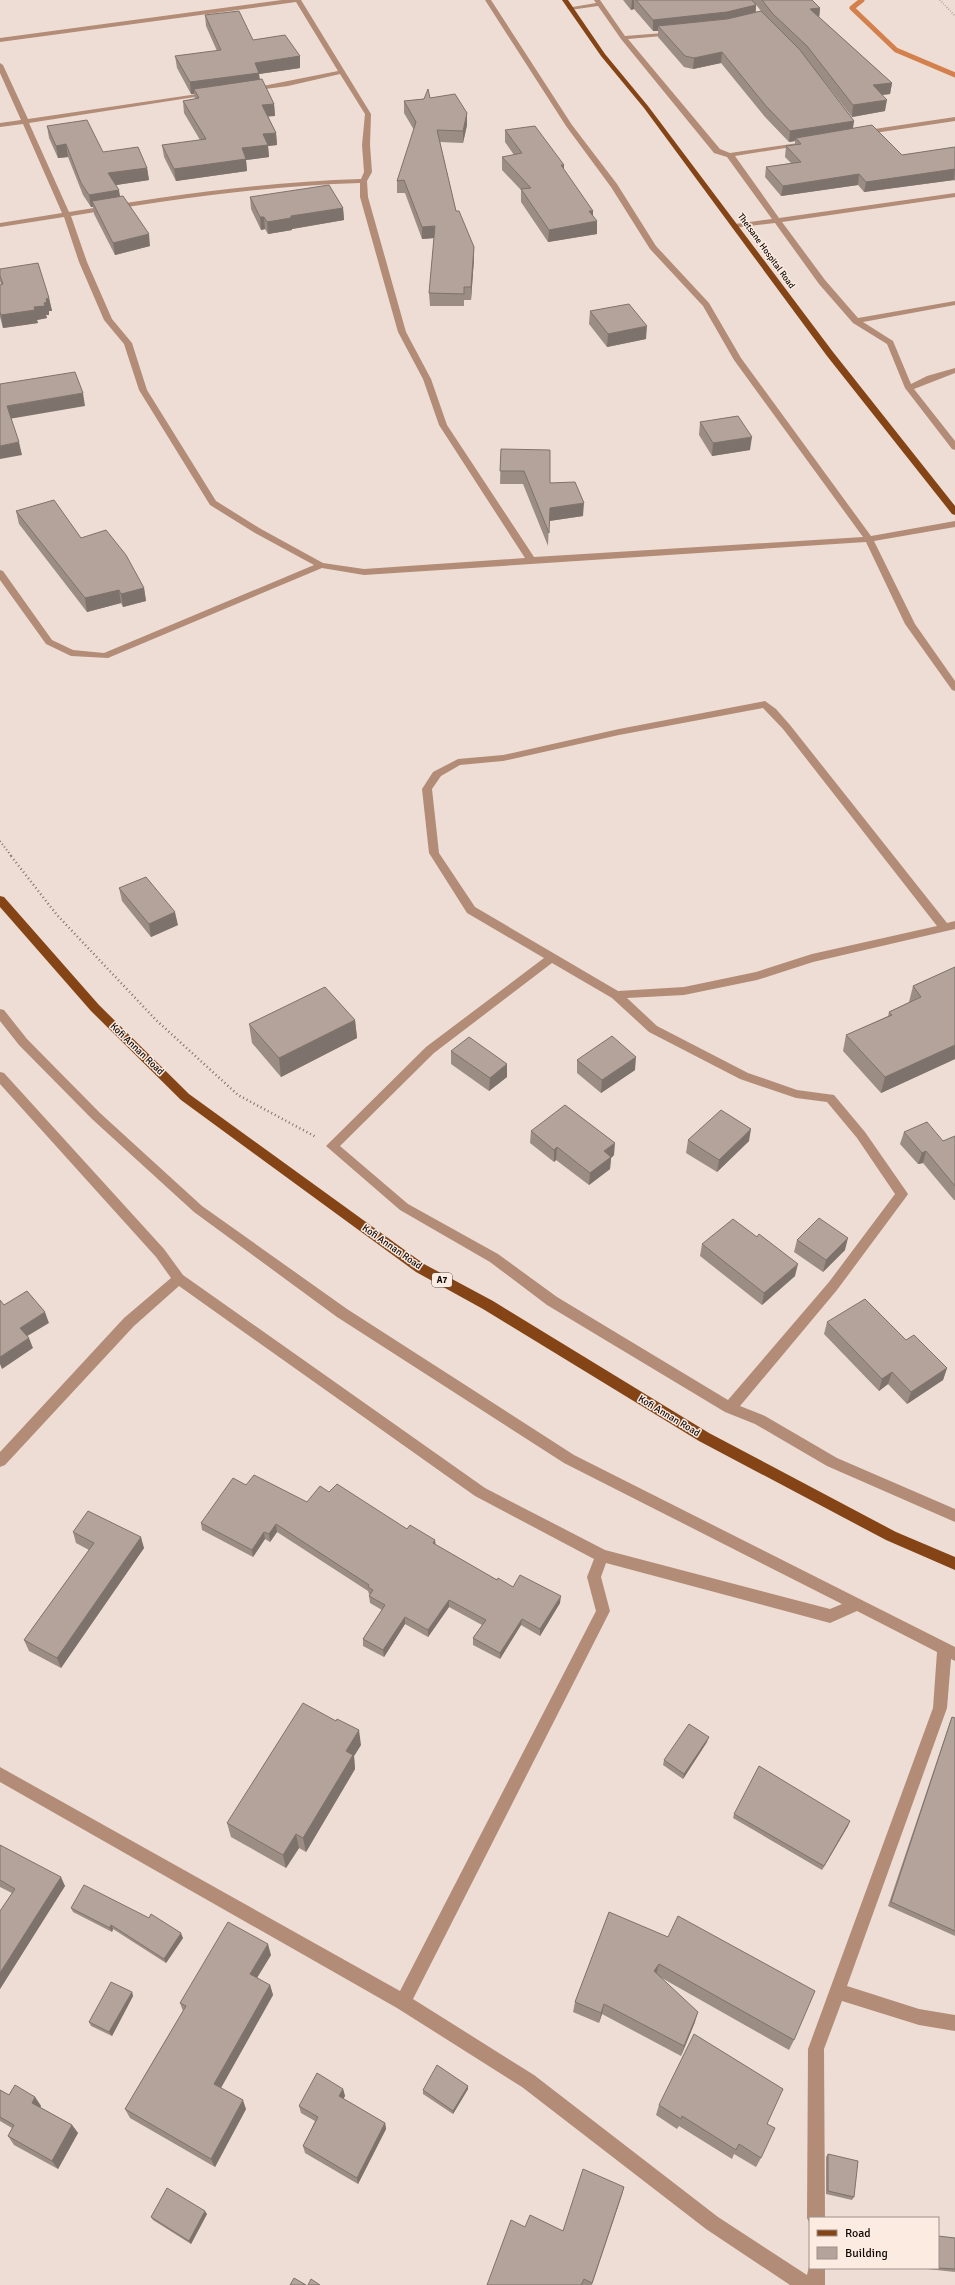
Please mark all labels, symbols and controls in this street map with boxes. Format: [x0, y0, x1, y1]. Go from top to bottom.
street label: Thetsane Hospital Road [735, 211, 797, 291]
street label: Kofi Annan Road [108, 1020, 166, 1078]
street label: Kofi Annan Road [360, 1222, 424, 1272]
road number: A7 [432, 1273, 452, 1287]
street label: Kofi Annan Road [636, 1393, 702, 1439]
legend [809, 2217, 939, 2269]
text: Road [845, 2226, 871, 2241]
text: Building [845, 2246, 888, 2261]

